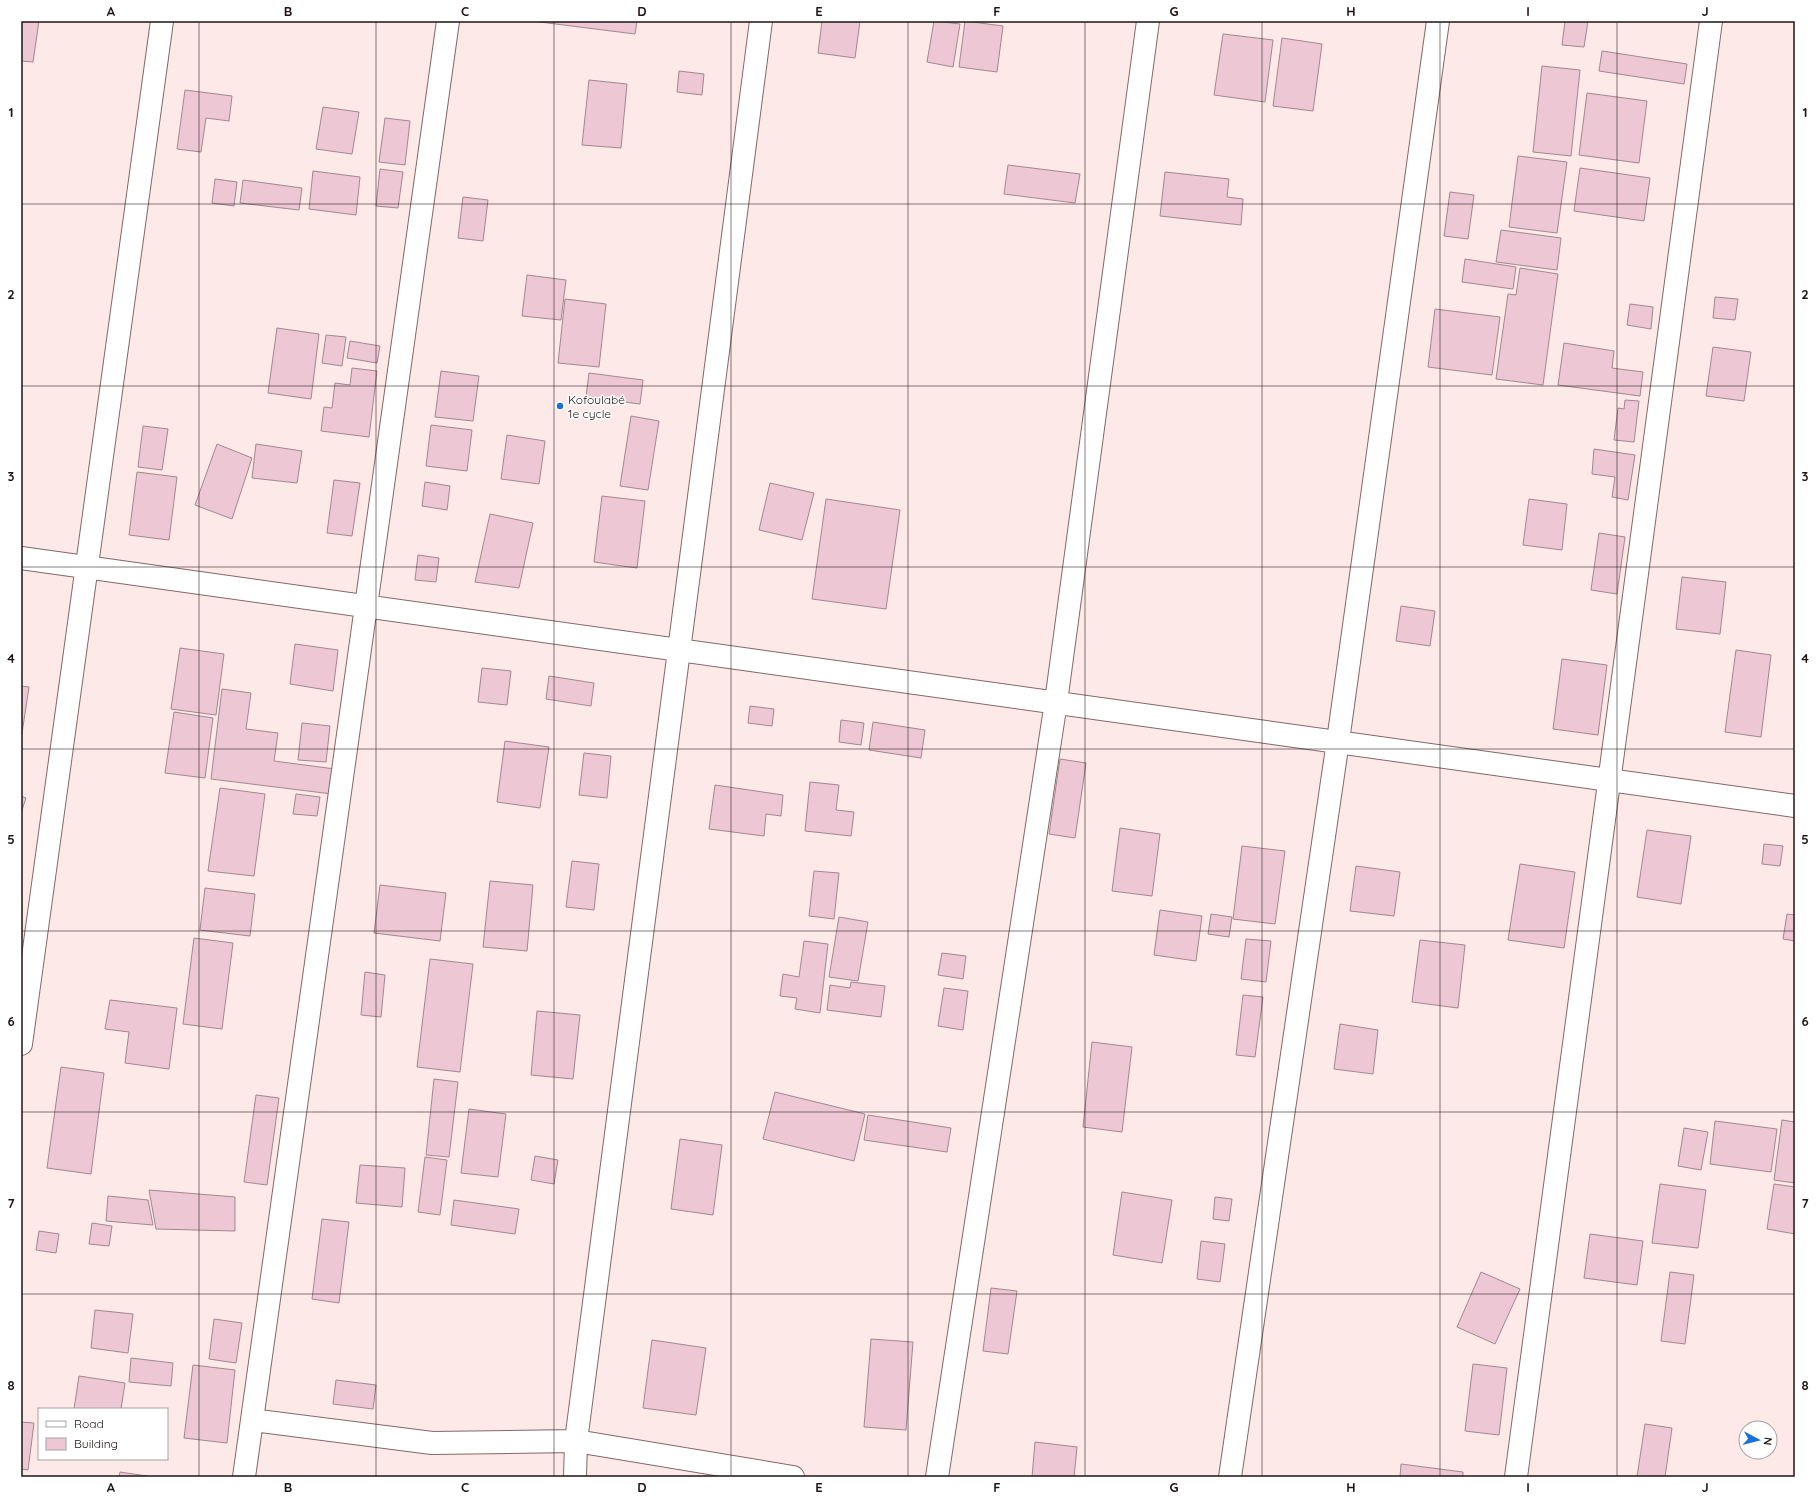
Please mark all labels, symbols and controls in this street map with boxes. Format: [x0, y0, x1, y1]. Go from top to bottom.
text: A [107, 3, 116, 19]
text: B [284, 3, 292, 19]
text: C [461, 3, 469, 19]
text: D [637, 3, 647, 19]
text: E [815, 3, 823, 19]
text: F [993, 3, 1001, 19]
text: G [1169, 3, 1179, 19]
text: H [1346, 3, 1356, 19]
text: I [1526, 3, 1530, 19]
text: J [1701, 3, 1709, 19]
text: 1 [8, 104, 14, 120]
text: 1 [1802, 104, 1808, 120]
text: 2 [7, 286, 15, 302]
text: 2 [1801, 286, 1809, 302]
place label: Kofoulabé 1e cycle [568, 392, 625, 421]
marker: Kofoulabé 1e cycle [555, 401, 565, 411]
text: 3 [8, 468, 15, 484]
text: 3 [1802, 468, 1809, 484]
text: 4 [7, 650, 15, 666]
text: 4 [1801, 650, 1809, 666]
text: 5 [7, 831, 15, 847]
text: 5 [1801, 831, 1809, 847]
text: 6 [7, 1013, 15, 1029]
text: 6 [1801, 1013, 1809, 1029]
text: 7 [7, 1195, 15, 1211]
text: 7 [1801, 1195, 1809, 1211]
text: 8 [7, 1377, 15, 1393]
text: 8 [1801, 1377, 1809, 1393]
legend [38, 1408, 168, 1460]
text: Road [74, 1416, 104, 1431]
north arrow [1738, 1420, 1778, 1460]
text: Building [74, 1436, 118, 1451]
text: N [1760, 1436, 1775, 1446]
text: A [107, 1479, 116, 1495]
text: B [284, 1479, 292, 1495]
text: C [461, 1479, 469, 1495]
text: D [637, 1479, 647, 1495]
text: E [815, 1479, 823, 1495]
text: F [993, 1479, 1001, 1495]
text: G [1169, 1479, 1179, 1495]
text: H [1346, 1479, 1356, 1495]
text: I [1526, 1479, 1530, 1495]
text: J [1701, 1479, 1709, 1495]

